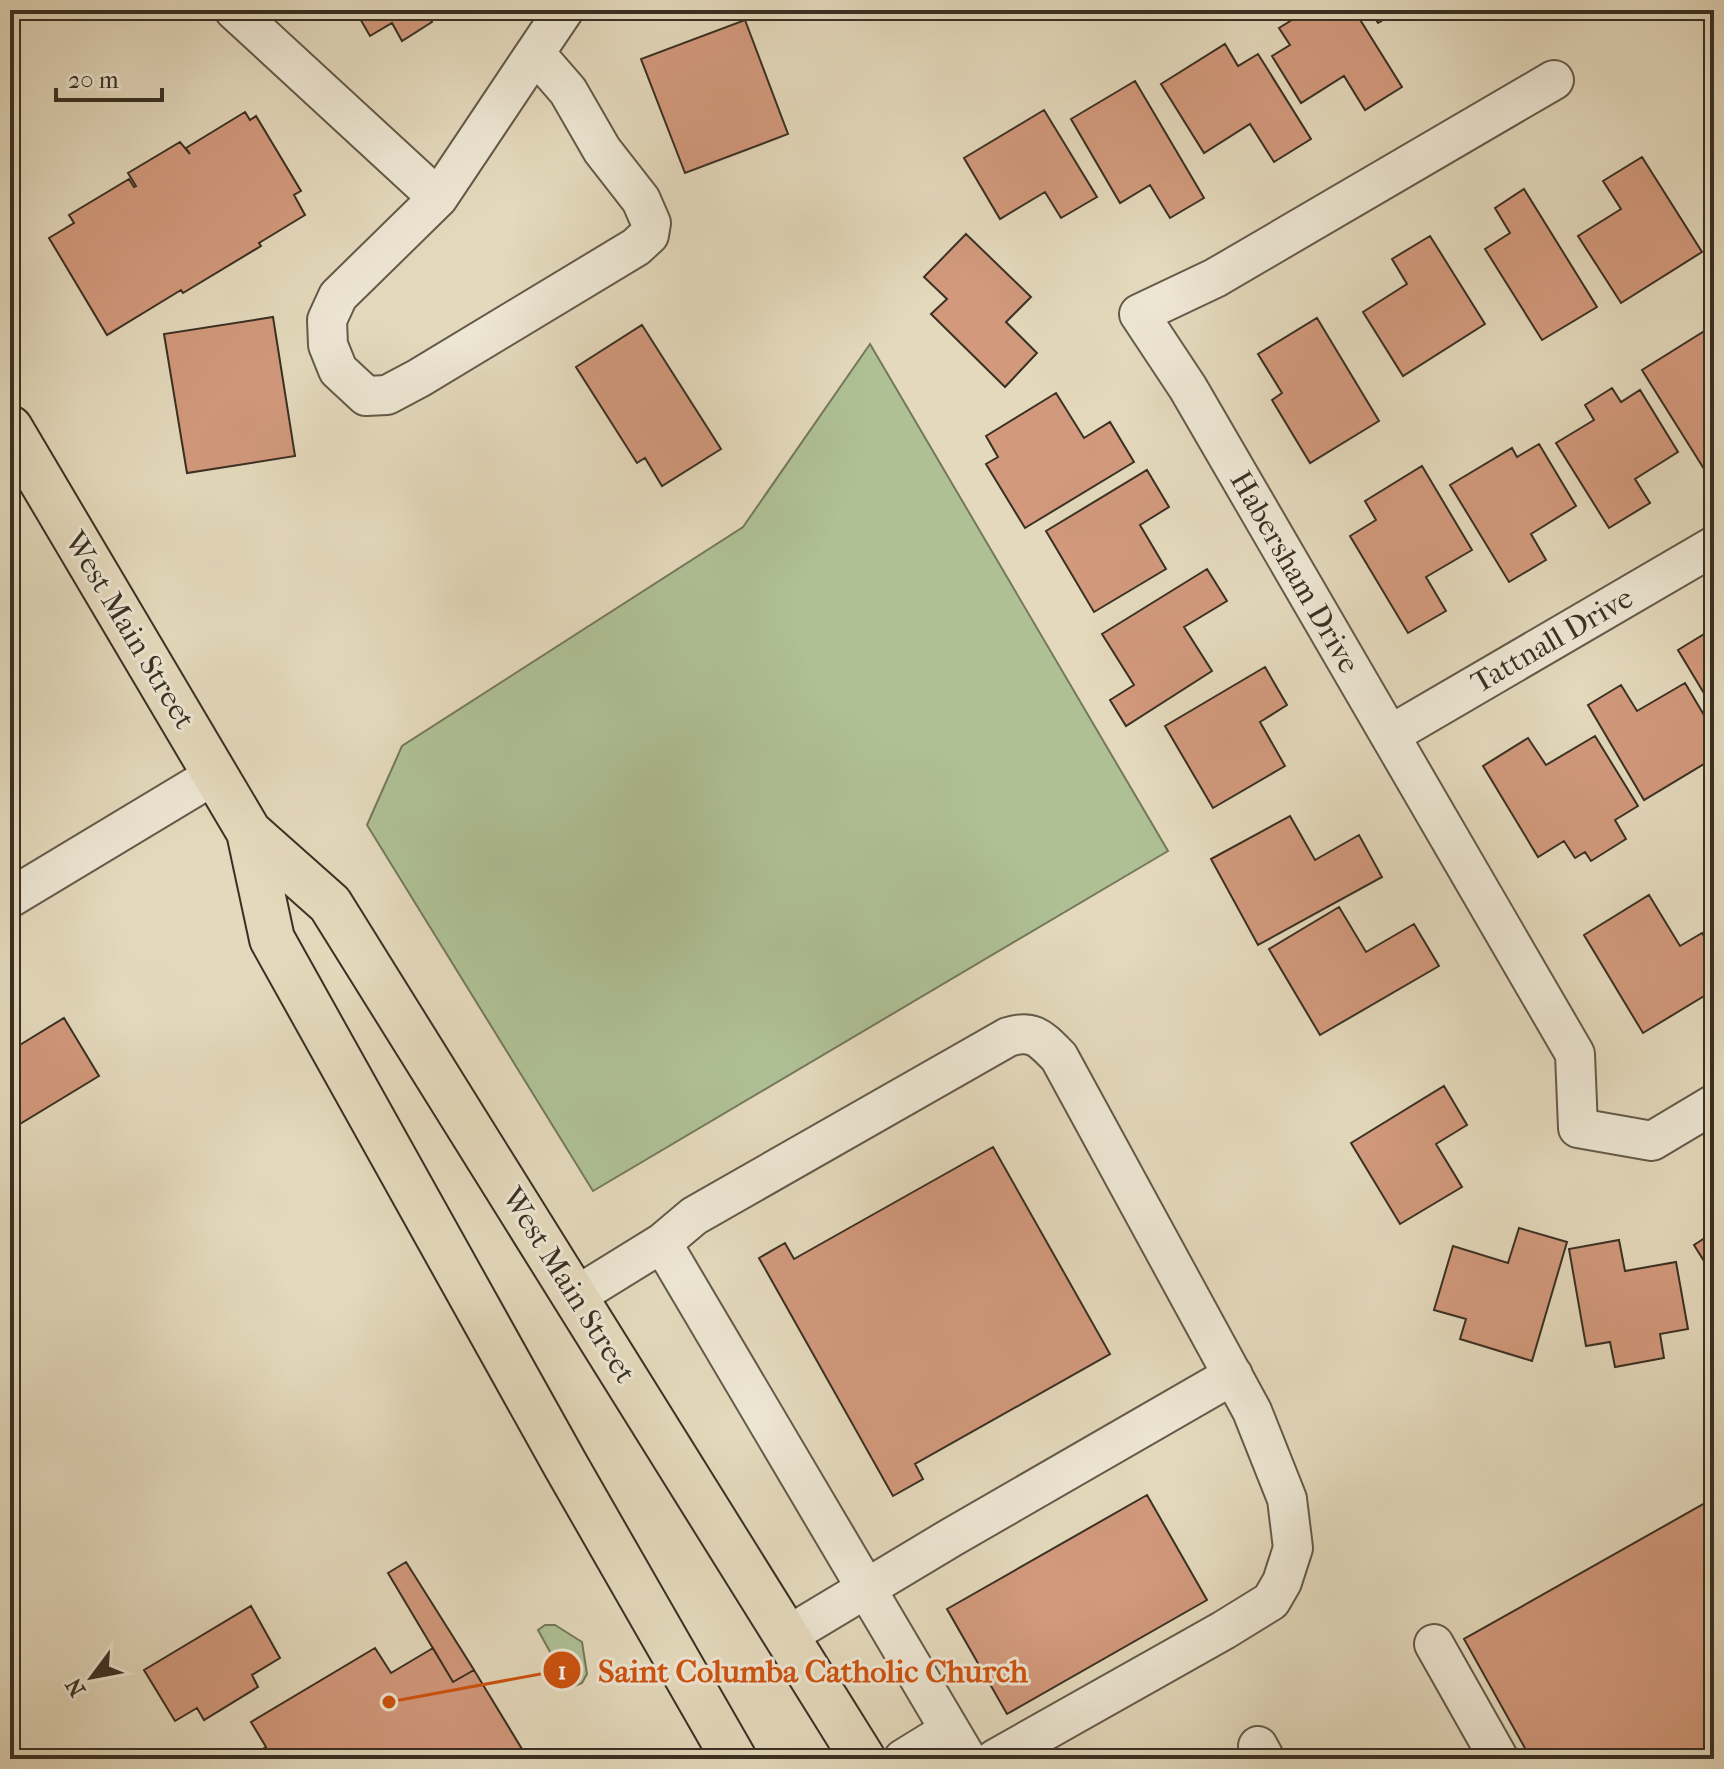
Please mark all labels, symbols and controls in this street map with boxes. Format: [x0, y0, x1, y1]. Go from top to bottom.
scale bar [56, 52, 162, 102]
text: 20 m [68, 66, 119, 94]
street label: Habersham Drive [1223, 465, 1367, 680]
street label: West Main Street [56, 524, 202, 735]
street label: Tattnall Drive [1465, 580, 1639, 701]
street label: West Main Street [494, 1180, 643, 1390]
north arrow [52, 1637, 132, 1717]
callout: Saint Columba Catholic Church [542, 1642, 1044, 1698]
text: Saint Columba Catholic Church [598, 1653, 1029, 1690]
text: 1 [558, 1657, 566, 1685]
text: N [60, 1673, 91, 1701]

